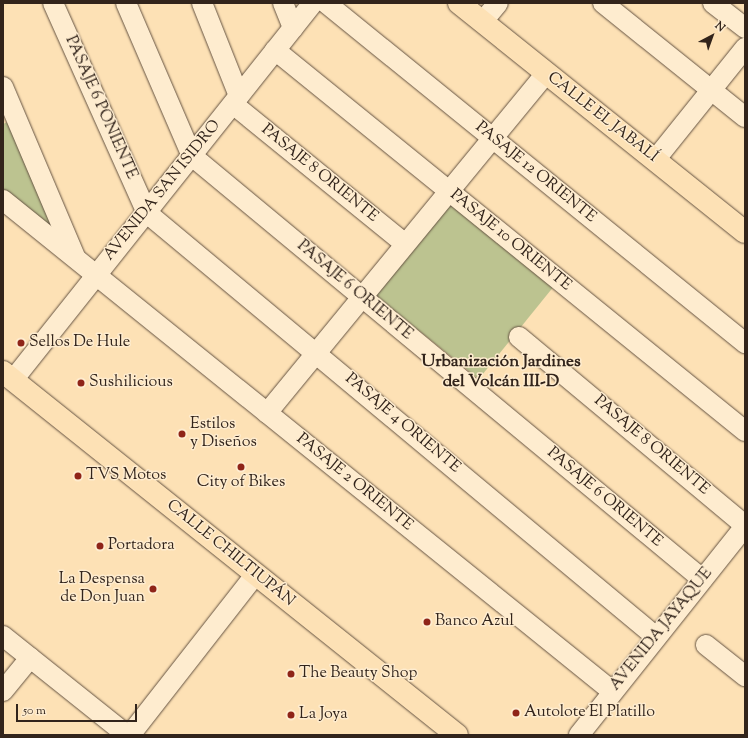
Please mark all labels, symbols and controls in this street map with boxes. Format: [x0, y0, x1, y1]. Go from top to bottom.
north arrow [692, 16, 732, 56]
text: N [711, 18, 728, 36]
street label: PASAJE 6 PONIENTE [60, 33, 140, 183]
street label: CALLE EL JABALÍ [543, 69, 661, 167]
street label: AVENIDA SAN ISIDRO [100, 117, 226, 265]
street label: PASAJE 12 ORIENTE [471, 118, 599, 228]
street label: PASAJE 8 ORIENTE [257, 121, 381, 227]
street label: PASAJE 10 ORIENTE [445, 186, 575, 296]
street label: PASAJE 6 ORIENTE [292, 237, 416, 345]
place label: Sellos De Hule [29, 333, 130, 353]
marker: Sellos De Hule [16, 338, 26, 348]
district label: Urbanización Jardines del Volcán III-D [421, 353, 581, 393]
street label: PASAJE 4 ORIENTE [340, 370, 464, 478]
place label: Sushilicious [89, 373, 173, 393]
marker: Sushilicious [76, 378, 86, 388]
street label: PASAJE 8 ORIENTE [589, 392, 713, 500]
place label: Estilos y Diseños [190, 415, 257, 453]
marker: Estilos y Diseños [177, 429, 187, 439]
street label: PASAJE 2 ORIENTE [292, 430, 416, 536]
street label: PASAJE 6 ORIENTE [542, 444, 666, 552]
marker: City of Bikes [236, 462, 246, 472]
place label: TVS Motos [86, 466, 166, 486]
marker: TVS Motos [73, 471, 83, 481]
place label: City of Bikes [197, 473, 285, 493]
street label: CALLE CHILTIUPÁN [162, 496, 298, 612]
place label: Portadora [108, 536, 175, 556]
marker: Portadora [95, 541, 105, 551]
street label: AVENIDA JAYAQUE [607, 565, 717, 695]
place label: La Despensa de Don Juan [59, 570, 145, 608]
marker: La Despensa de Don Juan [148, 584, 158, 594]
place label: Banco Azul [435, 612, 514, 632]
marker: Banco Azul [422, 617, 432, 627]
place label: The Beauty Shop [299, 664, 417, 684]
marker: The Beauty Shop [286, 669, 296, 679]
scale bar [18, 696, 139, 722]
text: 50 m [23, 702, 46, 720]
place label: Autolote El Platillo [524, 703, 655, 723]
place label: La Joya [299, 705, 348, 725]
marker: Autolote El Platillo [511, 708, 521, 718]
marker: La Joya [286, 710, 296, 720]

